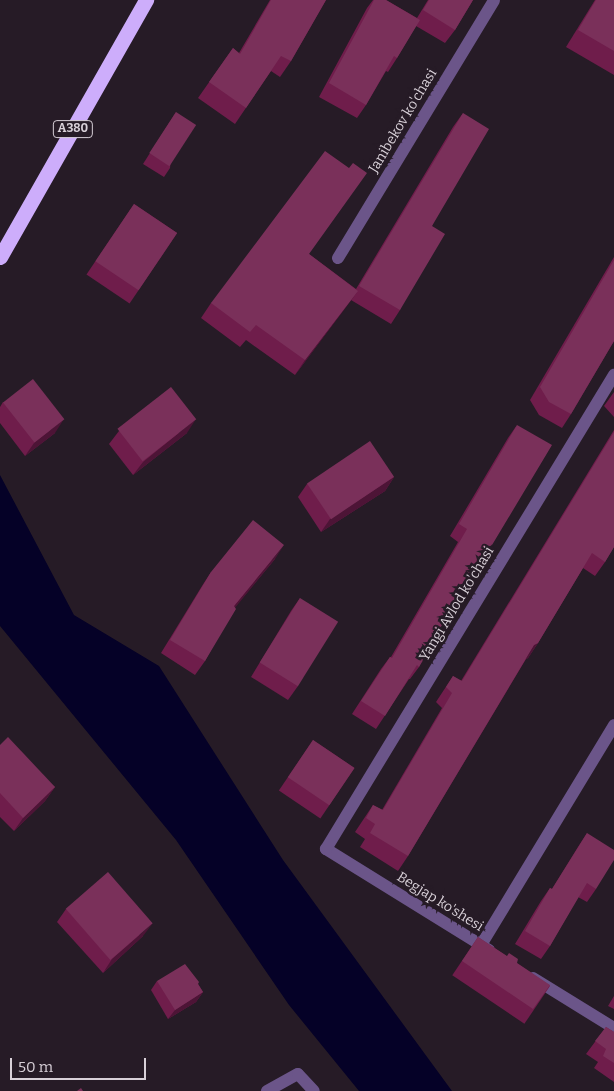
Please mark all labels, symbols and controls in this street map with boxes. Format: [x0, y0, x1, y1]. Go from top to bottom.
street label: Janibekov ko'chasi [365, 66, 441, 176]
road number: A380 [52, 120, 94, 138]
street label: Yangi Avlod ko'chasi [416, 544, 498, 664]
street label: Begjap ko'shesi [394, 869, 486, 935]
scale bar [12, 1048, 149, 1080]
text: 50 m [18, 1058, 53, 1076]

